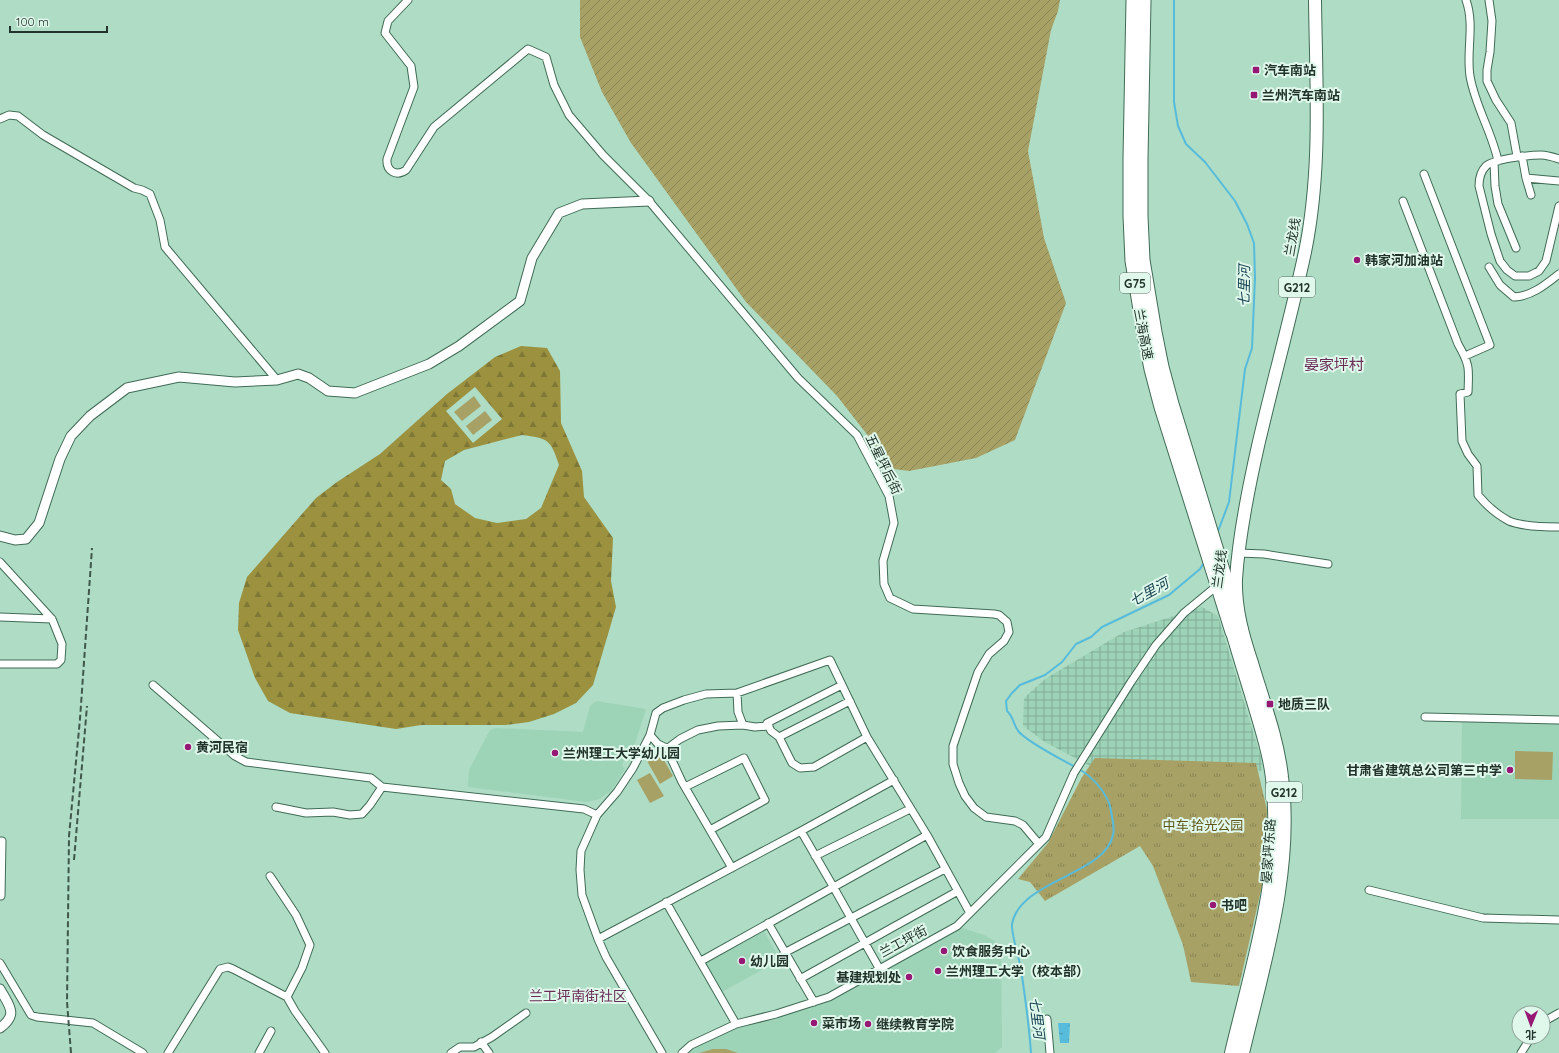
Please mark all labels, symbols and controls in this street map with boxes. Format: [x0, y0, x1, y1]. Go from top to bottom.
scale bar [10, 8, 107, 34]
text: 100 m [16, 14, 49, 29]
place label: 汽车南站 [1264, 62, 1316, 78]
marker: 汽车南站 [1251, 65, 1261, 75]
place label: 兰州汽车南站 [1262, 87, 1340, 103]
marker: 兰州汽车南站 [1249, 90, 1259, 100]
street label: 兰龙线 [1281, 216, 1303, 258]
place label: 韩家河加油站 [1365, 252, 1443, 268]
marker: 韩家河加油站 [1352, 255, 1362, 265]
water label: 七里河 [1235, 262, 1253, 307]
road number: G75 [1120, 273, 1150, 293]
road number: G212 [1279, 277, 1315, 297]
street label: 兰海高速 [1131, 307, 1157, 361]
district label: 晏家坪村 [1304, 355, 1364, 374]
street label: 五星坪后街 [863, 431, 905, 497]
street label: 兰龙线 [1208, 549, 1230, 589]
water label: 七里河 [1126, 572, 1174, 610]
place label: 地质三队 [1278, 696, 1330, 712]
marker: 地质三队 [1265, 699, 1275, 709]
place label: 黄河民宿 [196, 739, 248, 755]
marker: 黄河民宿 [183, 742, 193, 752]
place label: 兰州理工大学幼儿园 [563, 745, 680, 761]
marker: 兰州理工大学幼儿园 [550, 748, 560, 758]
place label: 甘肃省建筑总公司第三中学 [1346, 762, 1502, 778]
marker: 甘肃省建筑总公司第三中学 [1505, 765, 1515, 775]
road number: G212 [1266, 782, 1302, 802]
park label: 中车·拾光公园 [1163, 817, 1243, 833]
street label: 晏家坪东路 [1258, 818, 1278, 884]
place label: 书吧 [1221, 897, 1247, 913]
marker: 书吧 [1208, 900, 1218, 910]
street label: 兰工坪街 [876, 922, 930, 960]
place label: 饮食服务中心 [952, 943, 1030, 959]
marker: 饮食服务中心 [939, 946, 949, 956]
place label: 幼儿园 [750, 953, 789, 969]
marker: 幼儿园 [737, 956, 747, 966]
place label: 兰州理工大学（校本部） [946, 963, 1089, 979]
marker: 兰州理工大学（校本部） [933, 966, 943, 976]
place label: 基建规划处 [836, 969, 901, 985]
marker: 基建规划处 [904, 972, 914, 982]
district label: 兰工坪南街社区 [529, 987, 627, 1005]
water label: 七里河 [1026, 996, 1049, 1043]
north arrow [1511, 1005, 1551, 1045]
place label: 菜市场 [822, 1015, 861, 1031]
place label: 继续教育学院 [876, 1016, 954, 1032]
marker: 菜市场 [809, 1018, 819, 1028]
marker: 继续教育学院 [863, 1019, 873, 1029]
text: 北 [1525, 1028, 1536, 1042]

